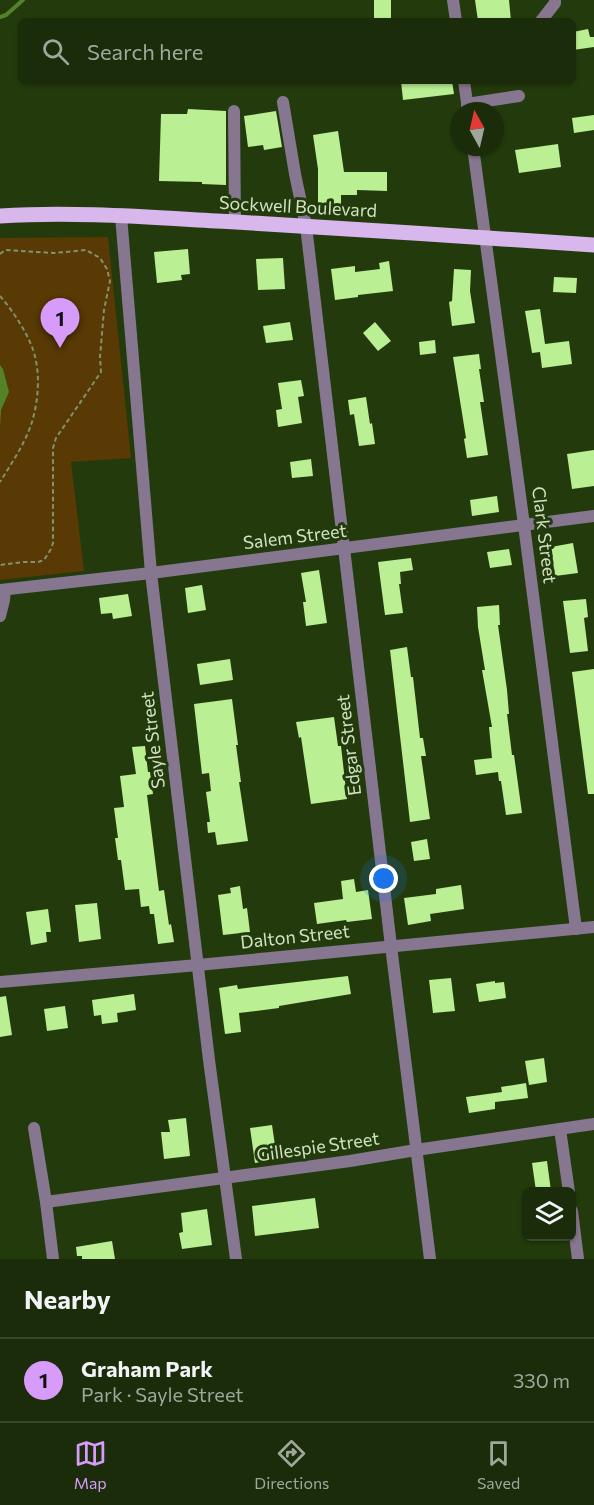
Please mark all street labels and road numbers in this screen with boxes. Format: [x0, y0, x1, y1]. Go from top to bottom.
street label: Sockwell Boulevard [219, 191, 378, 221]
street label: Clark Street [528, 485, 562, 585]
street label: Salem Street [242, 519, 348, 553]
street label: Sayle Street [135, 690, 169, 790]
street label: Edgar Street [331, 693, 365, 797]
street label: Dalton Street [239, 919, 351, 953]
street label: Gillespie Street [255, 1127, 381, 1166]

